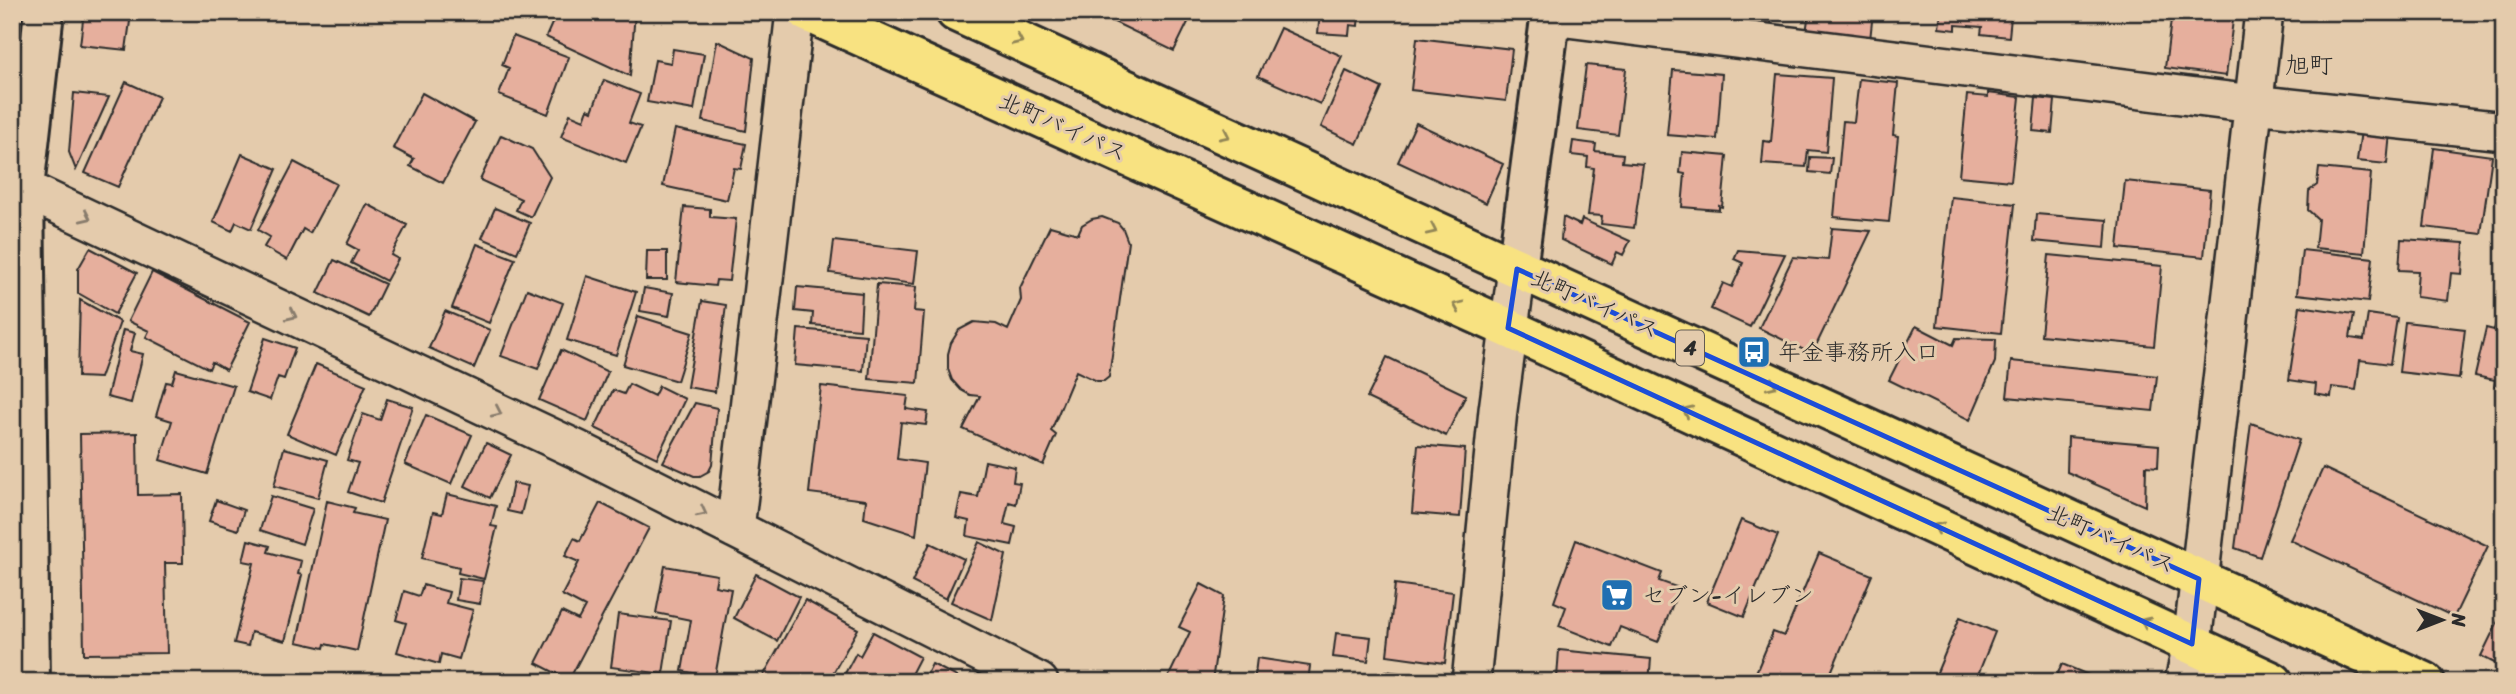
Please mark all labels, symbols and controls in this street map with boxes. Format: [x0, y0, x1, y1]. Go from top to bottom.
one-way arrow [1011, 32, 1023, 46]
district label: 旭町 [2285, 44, 2333, 86]
street label: 北町バイパス [992, 80, 1134, 174]
one-way arrow [1218, 126, 1230, 140]
one-way arrow [79, 209, 91, 223]
one-way arrow [1424, 222, 1437, 236]
street label: 北町バイパス [1524, 257, 1666, 351]
one-way arrow [1453, 300, 1465, 314]
one-way arrow [285, 306, 297, 320]
road number: 4 [1676, 330, 1704, 366]
place label: 年金事務所入口 [1778, 332, 1939, 373]
bus stop icon: 年金事務所入口 [1735, 333, 1773, 371]
one-way arrow [1765, 377, 1778, 391]
one-way arrow [490, 404, 502, 418]
one-way arrow [1682, 405, 1694, 419]
street label: 北町バイパス [2040, 492, 2182, 586]
one-way arrow [694, 504, 707, 518]
one-way arrow [1933, 521, 1945, 535]
place label: セブン-イレブン [1642, 575, 1814, 616]
supermarket icon: セブン-イレブン [1598, 576, 1636, 614]
north arrow [2408, 586, 2478, 656]
text: N [2442, 612, 2475, 627]
one-way arrow [2140, 616, 2152, 630]

